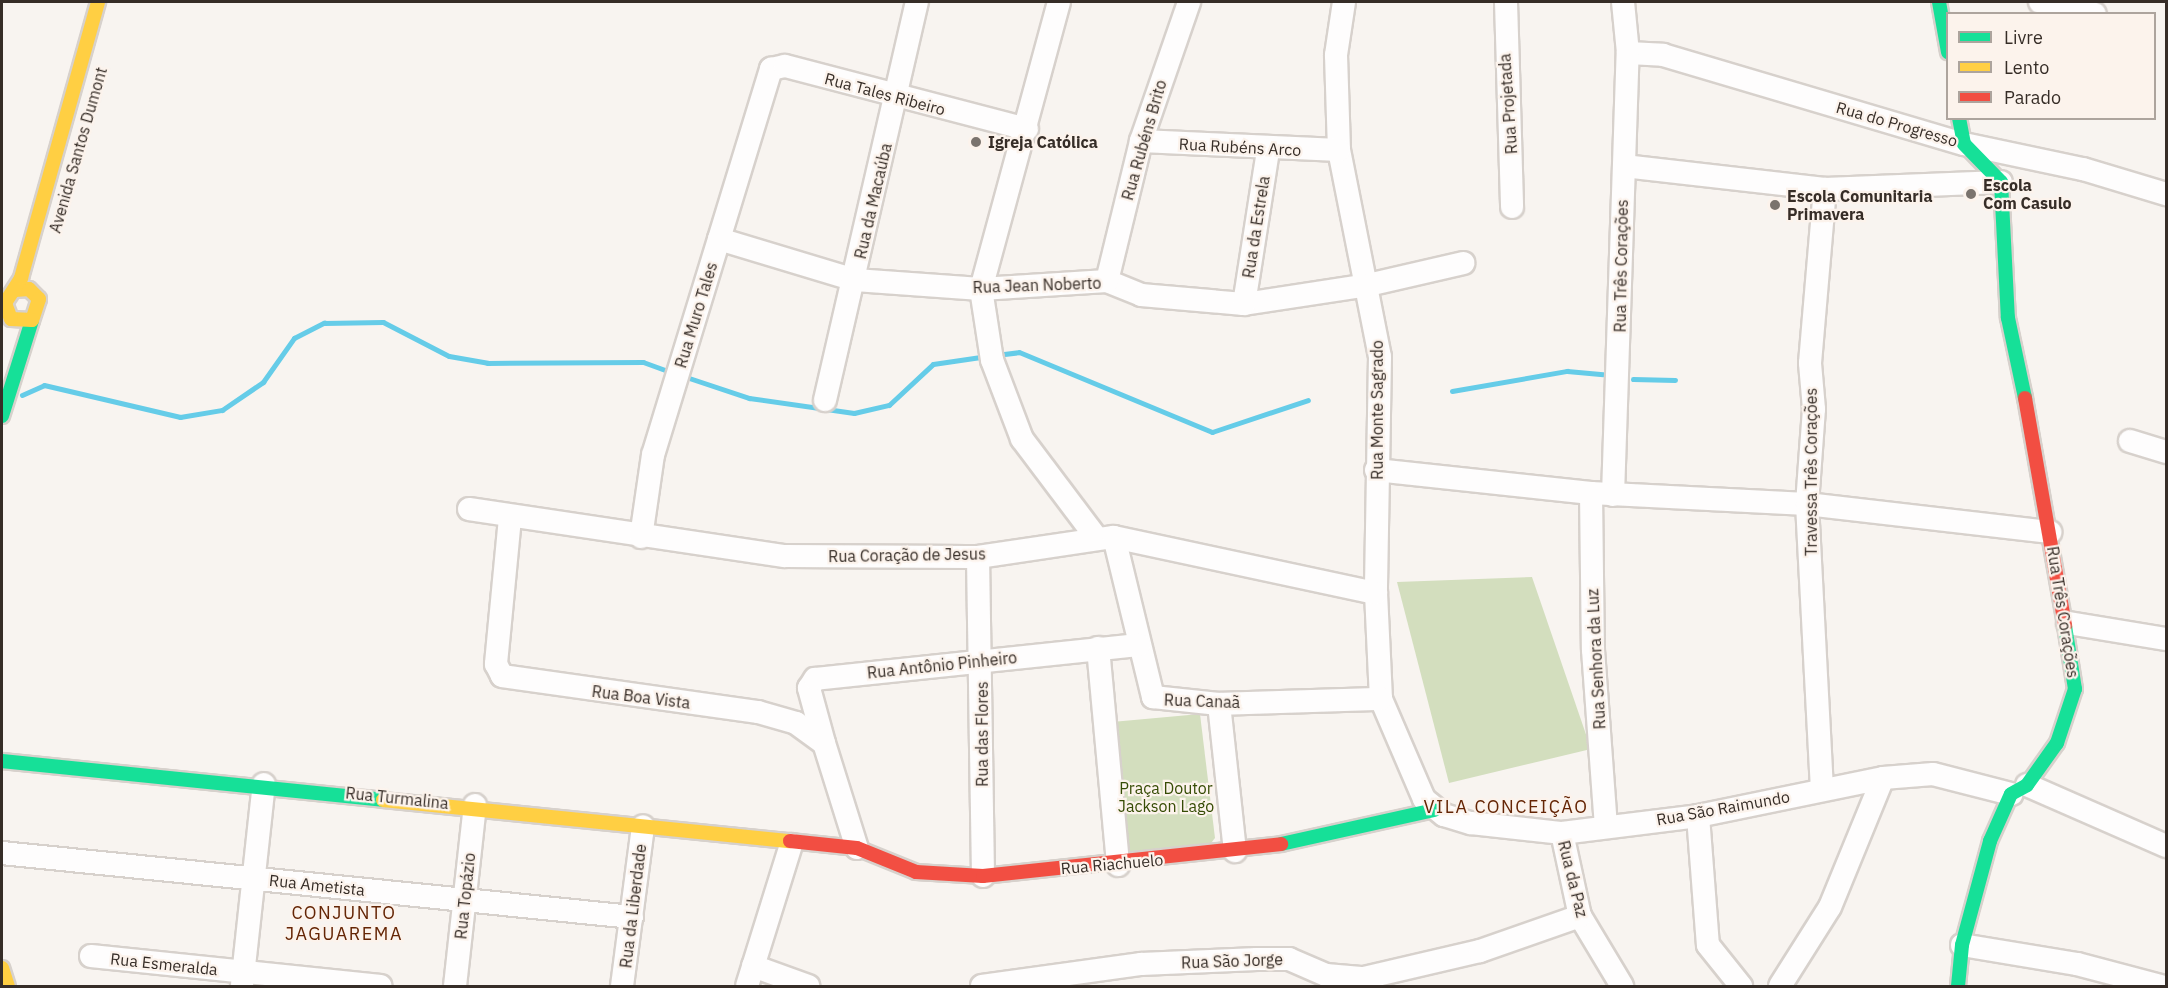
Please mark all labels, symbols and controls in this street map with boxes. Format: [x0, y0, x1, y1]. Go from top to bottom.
legend [1946, 12, 2156, 120]
text: Livre [2004, 26, 2043, 49]
street label: Rua Projetada [1495, 53, 1521, 155]
text: Lento [2004, 56, 2049, 79]
street label: Avenida Santos Dumont [45, 65, 111, 235]
street label: Rua Tales Ribeiro [823, 69, 947, 119]
street label: Rua Rubéns Brito [1118, 78, 1170, 202]
text: Parado [2004, 86, 2061, 109]
street label: Rua do Progresso [1834, 97, 1960, 151]
place label: Igreja Católica [988, 132, 1098, 152]
street label: Rua Rubéns Arco [1178, 134, 1302, 160]
marker: Igreja Católica [969, 135, 983, 149]
street label: Rua da Macaúba [850, 141, 896, 261]
street label: Rua da Estrela [1238, 174, 1274, 280]
place label: Escola Com Casulo [1983, 175, 2072, 213]
place label: Escola Comunitaria Primavera [1787, 186, 1932, 224]
marker: Escola Com Casulo [1964, 187, 1978, 201]
marker: Escola Comunitaria Primavera [1768, 198, 1782, 212]
street label: Rua Três Corações [1610, 199, 1632, 333]
street label: Rua Muro Tales [671, 260, 721, 370]
street label: Rua Jean Noberto [972, 273, 1102, 297]
street label: Rua Monte Sagrado [1367, 340, 1387, 480]
street label: Travessa Três Corações [1801, 388, 1821, 556]
street label: Rua Coração de Jesus [828, 544, 986, 566]
street label: Rua Três Corações [2043, 545, 2083, 679]
street label: Rua Senhora da Luz [1583, 588, 1609, 730]
street label: Rua Antônio Pinheiro [866, 648, 1018, 682]
street label: Rua Boa Vista [591, 681, 691, 713]
street label: Rua das Flores [972, 681, 992, 787]
street label: Rua Canaã [1164, 690, 1240, 712]
park label: Praça Doutor Jackson Lago [1118, 778, 1214, 816]
street label: Rua Turmalina [345, 783, 449, 813]
street label: Rua São Raimundo [1655, 787, 1791, 829]
district label: VILA CONCEIÇÃO [1424, 796, 1588, 818]
street label: Rua da Paz [1554, 838, 1592, 920]
street label: Rua da Liberdade [616, 843, 650, 969]
street label: Rua Riachuelo [1060, 850, 1164, 878]
street label: Rua Topázio [451, 852, 479, 940]
street label: Rua Ametista [268, 870, 366, 900]
district label: CONJUNTO JAGUAREMA [285, 903, 403, 946]
street label: Rua Esmeralda [109, 949, 219, 979]
street label: Rua São Jorge [1181, 950, 1283, 972]

